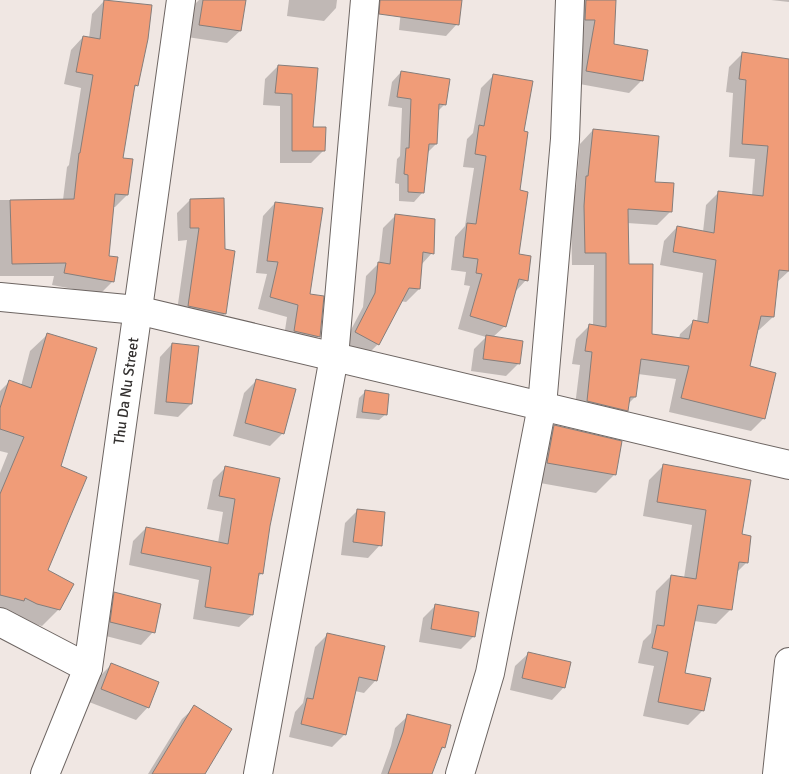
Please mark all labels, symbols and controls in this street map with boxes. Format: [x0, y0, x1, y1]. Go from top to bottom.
street label: Thu Da Nu Street [110, 336, 142, 446]

